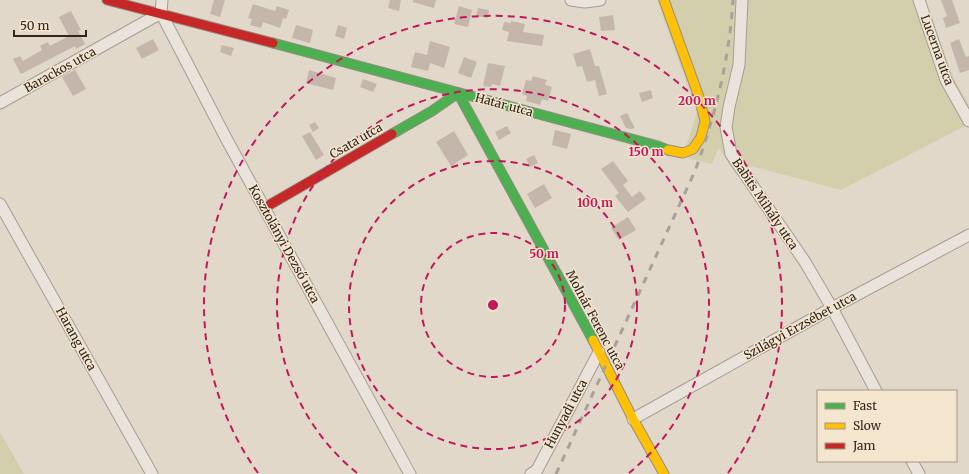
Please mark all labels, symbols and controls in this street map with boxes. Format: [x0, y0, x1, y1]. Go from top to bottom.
scale bar [14, 12, 86, 38]
street label: Lucerna utca [918, 13, 957, 88]
text: 50 m [20, 18, 49, 33]
street label: Barackos utca [21, 43, 99, 95]
street label: Határ utca [473, 90, 535, 120]
text: 200 m [678, 93, 716, 108]
street label: Csata utca [327, 119, 385, 162]
text: 150 m [629, 144, 664, 159]
street label: Babits Mihály utca [729, 155, 802, 253]
street label: Kosztolányi Dezső utca [246, 182, 323, 306]
text: 100 m [577, 195, 613, 210]
text: 50 m [529, 246, 559, 261]
street label: Molnár Ferenc utca [563, 267, 628, 373]
street label: Szilágyi Erzsébet utca [741, 288, 859, 363]
centre of rings [486, 298, 500, 312]
street label: Harang utca [53, 305, 100, 373]
street label: Hunyadi utca [541, 376, 590, 451]
legend [817, 390, 957, 462]
text: Fast [853, 398, 877, 413]
text: Slow [853, 418, 882, 433]
text: Jam [852, 438, 876, 453]

